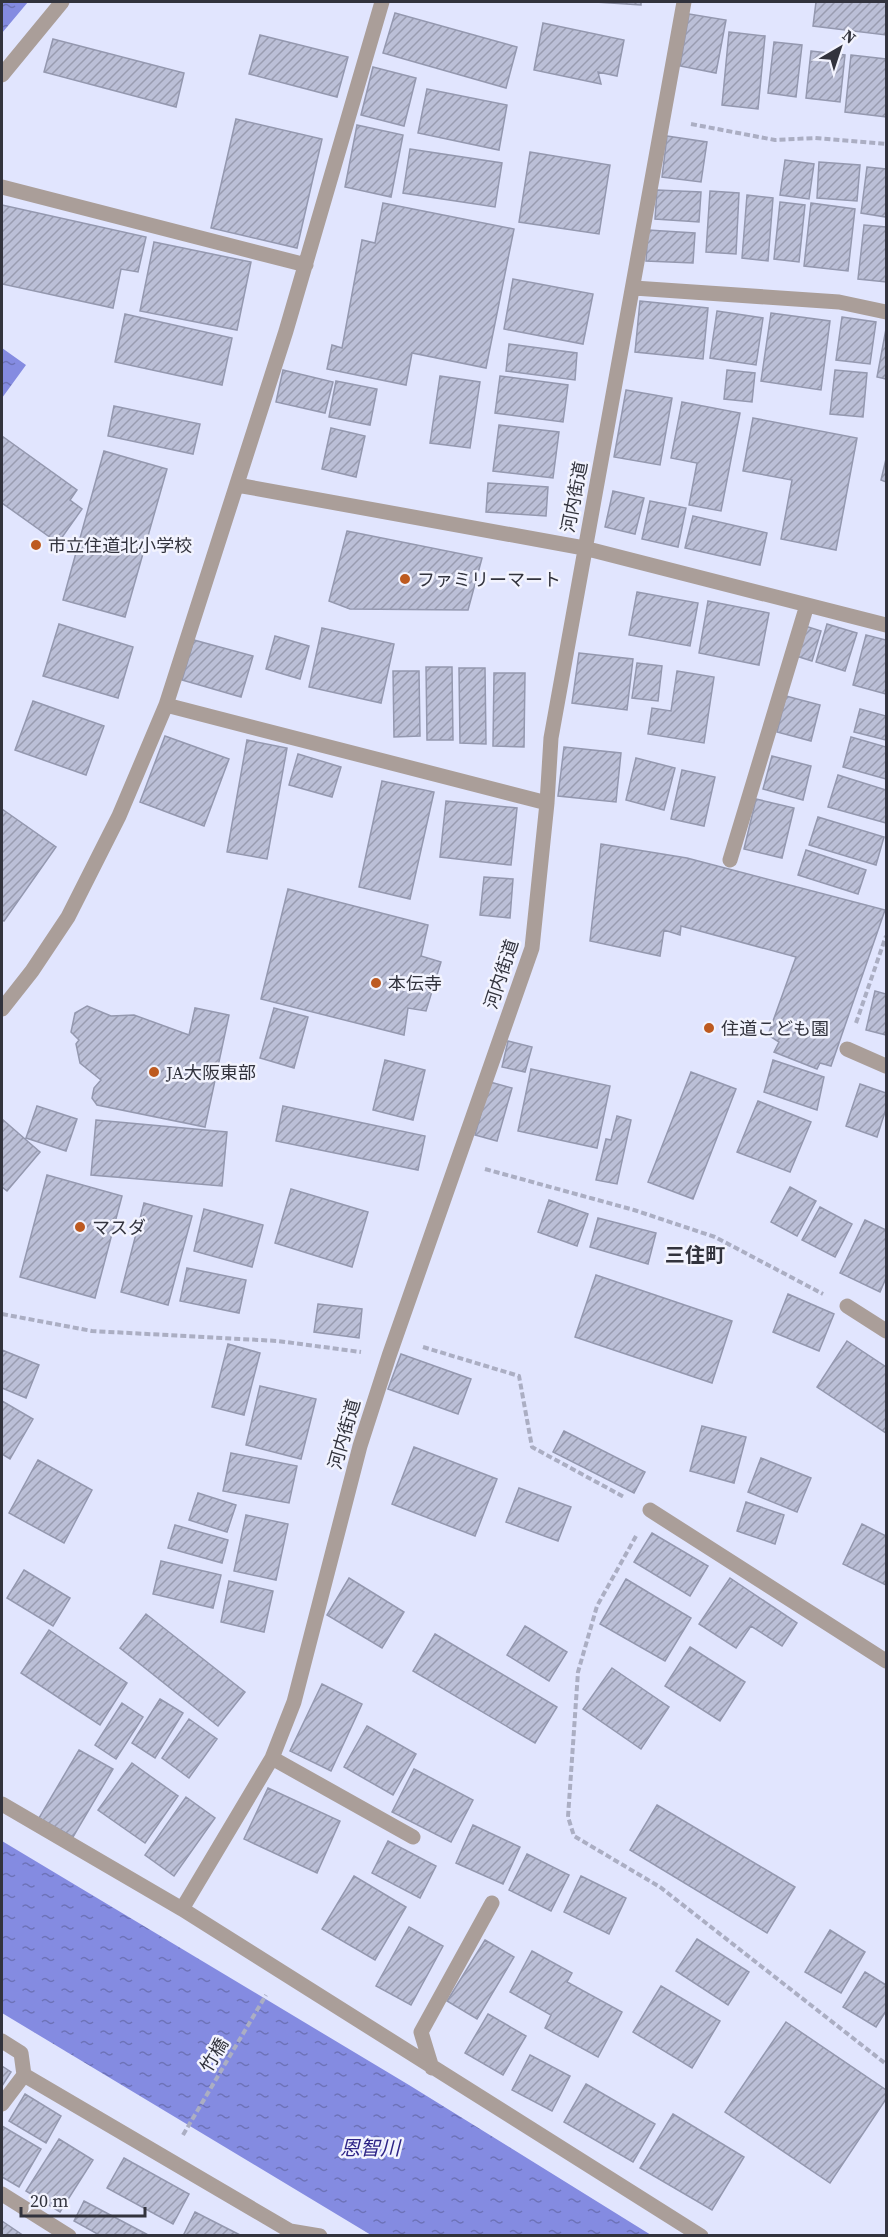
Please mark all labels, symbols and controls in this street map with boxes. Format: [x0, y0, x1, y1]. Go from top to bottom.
north arrow [810, 18, 870, 78]
text: N [838, 24, 861, 49]
street label: 河内街道 [555, 459, 593, 535]
place label: 市立住道北小学校 [48, 533, 192, 558]
marker: 市立住道北小学校 [29, 538, 43, 552]
place label: ファミリーマート [417, 567, 561, 592]
marker: ファミリーマート [398, 572, 412, 586]
street label: 河内街道 [478, 936, 524, 1012]
place label: 本伝寺 [388, 971, 442, 996]
marker: 本伝寺 [369, 976, 383, 990]
place label: 住道こども園 [721, 1016, 829, 1041]
marker: 住道こども園 [702, 1021, 716, 1035]
place label: JA大阪東部 [165, 1060, 256, 1085]
marker: JA大阪東部 [147, 1065, 161, 1079]
place label: マスダ [92, 1215, 146, 1240]
marker: マスダ [73, 1220, 87, 1234]
district label: 三住町 [665, 1241, 725, 1269]
street label: 河内街道 [322, 1396, 366, 1472]
street label: 竹橋 [194, 2033, 234, 2077]
water label: 恩智川 [340, 2134, 402, 2162]
scale bar [21, 2180, 146, 2218]
text: 20 m [30, 2188, 68, 2213]

